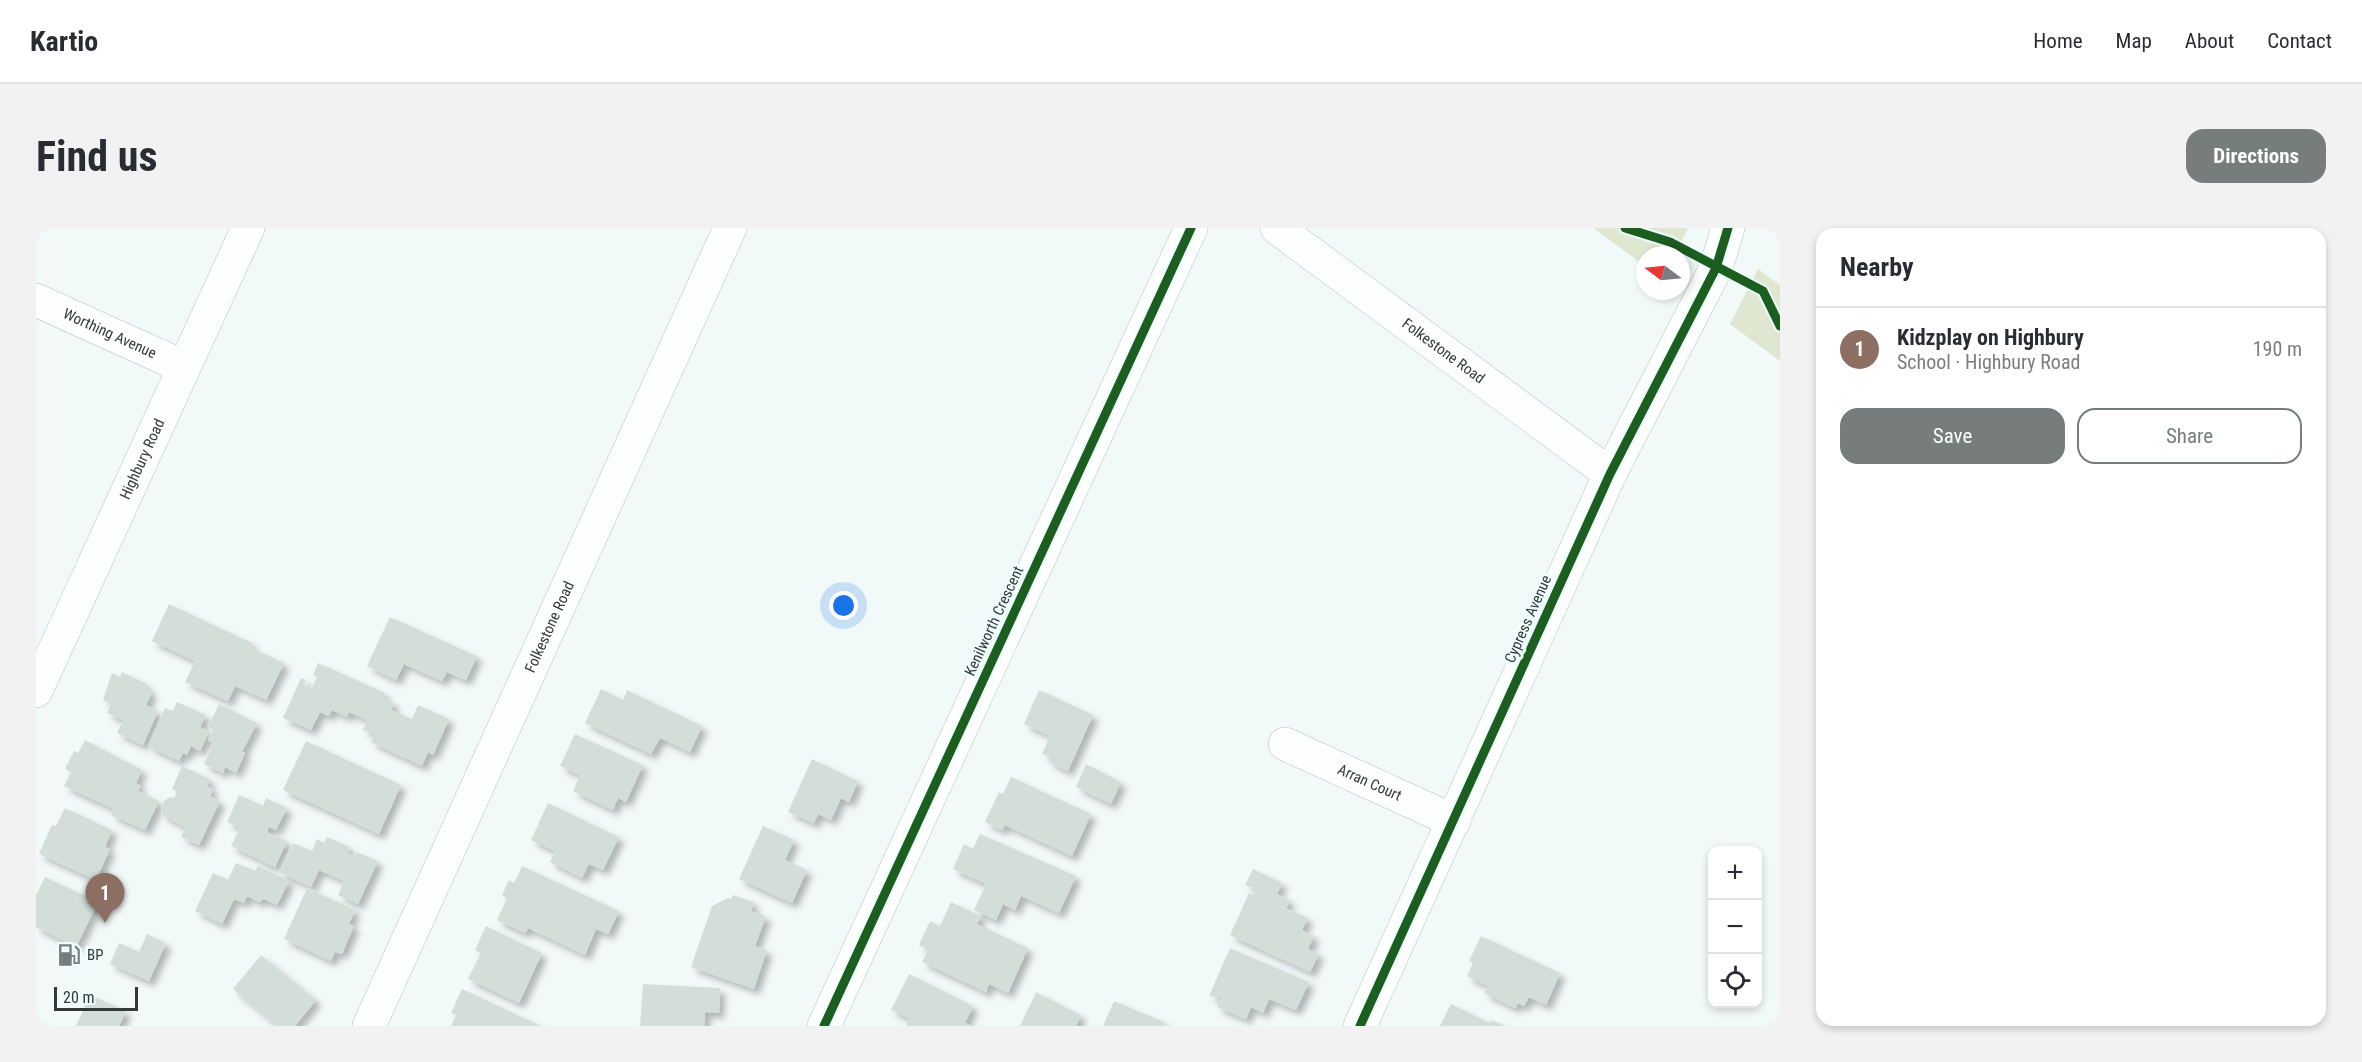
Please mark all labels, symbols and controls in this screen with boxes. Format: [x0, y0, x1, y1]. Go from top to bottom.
text: Kartio [30, 25, 98, 58]
text: Home [2033, 29, 2083, 53]
text: Map [2116, 29, 2152, 53]
text: About [2185, 29, 2234, 53]
text: Contact [2267, 29, 2332, 53]
button: Directions [2186, 129, 2326, 183]
text: Find us [36, 132, 157, 181]
north arrow [1636, 246, 1690, 300]
text: Nearby [1840, 252, 1914, 282]
street label: Worthing Avenue [60, 305, 159, 362]
street label: Folkestone Road [1399, 315, 1488, 387]
text: Kidzplay on Highbury [1897, 325, 2084, 350]
text: 1 [1854, 337, 1865, 361]
text: 190 m [2253, 337, 2302, 361]
text: School · Highbury Road [1897, 350, 2080, 374]
button: Save [1840, 408, 2065, 464]
button: Share [2077, 408, 2302, 464]
street label: Highbury Road [116, 416, 168, 502]
street label: Kenilworth Crescent [961, 563, 1027, 679]
street label: Cypress Avenue [1501, 572, 1555, 666]
street label: Folkestone Road [521, 578, 578, 675]
your location [829, 591, 858, 620]
street label: Arran Court [1335, 760, 1404, 805]
map controls [1708, 846, 1762, 1008]
button: + [1708, 846, 1762, 900]
pin: 1 [86, 874, 124, 923]
button: − [1708, 900, 1762, 954]
fuel station icon: BP [56, 942, 82, 968]
place label: BP [87, 946, 104, 964]
button: locate [1708, 954, 1762, 1008]
scale bar [54, 984, 138, 1012]
text: 20 m [63, 988, 95, 1007]

